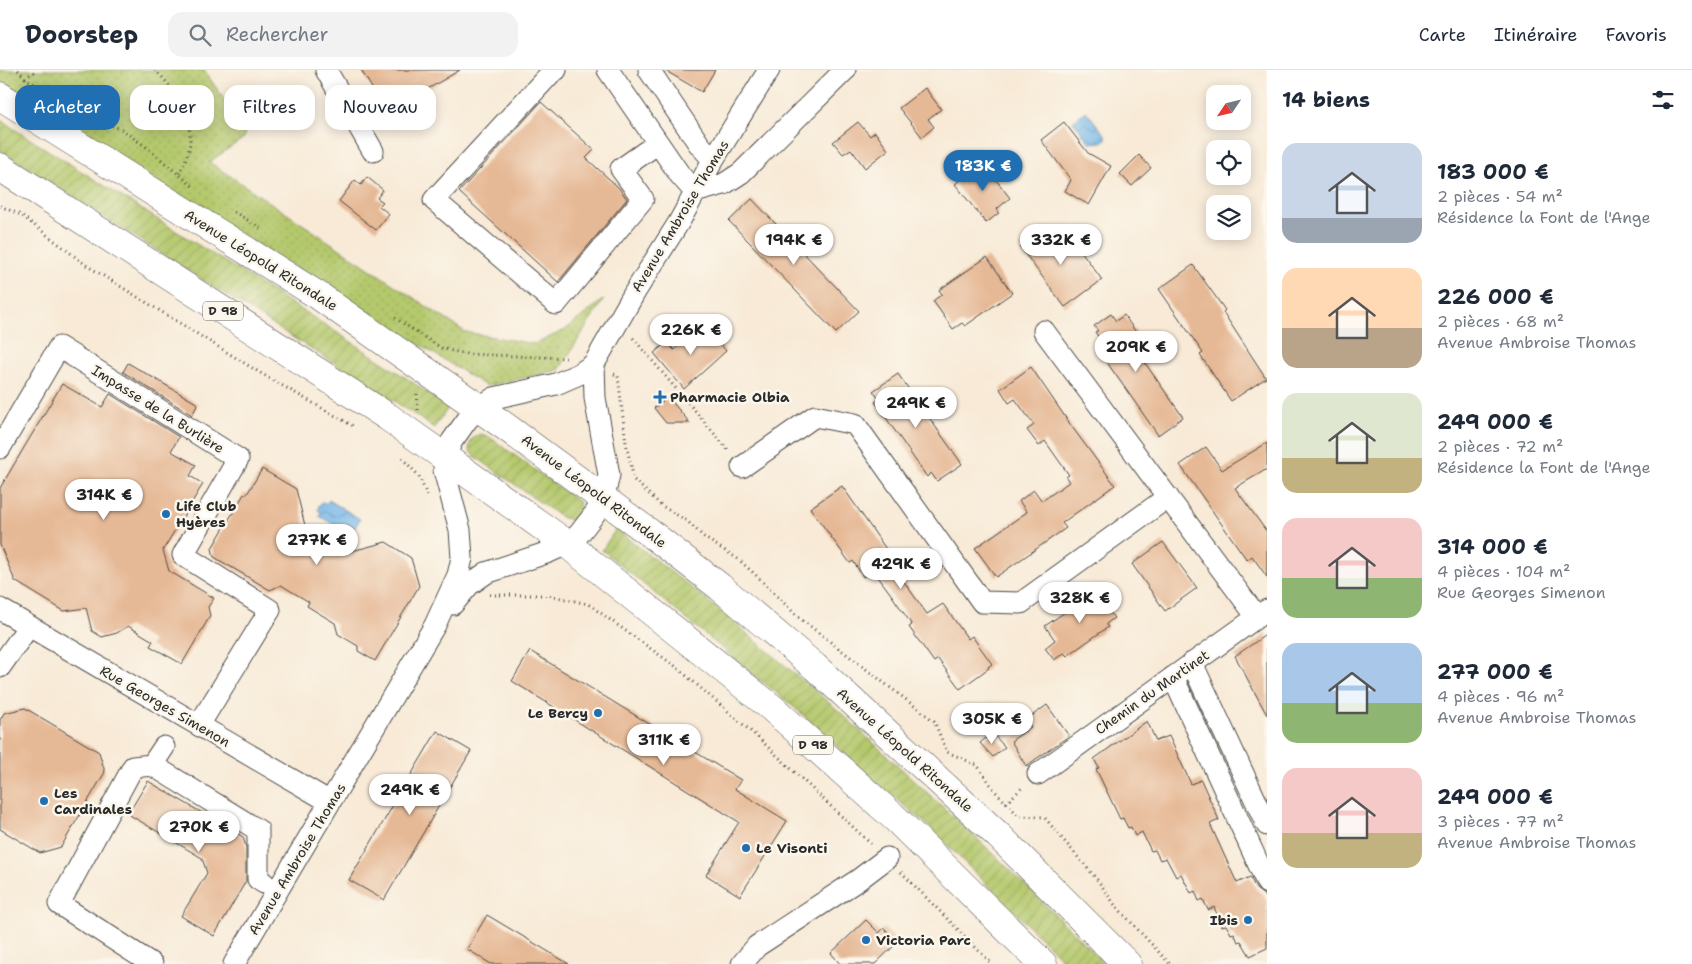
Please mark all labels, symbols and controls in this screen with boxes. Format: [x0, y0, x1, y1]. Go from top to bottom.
search box [168, 12, 518, 57]
text: Doorstep [25, 19, 138, 51]
icon: search [186, 21, 214, 49]
text: Rechercher [226, 22, 329, 47]
text: Carte [1419, 23, 1466, 47]
text: Itinéraire [1494, 23, 1578, 47]
text: Favoris [1606, 23, 1667, 47]
chip: Acheter [15, 85, 120, 130]
chip: Louer [130, 85, 214, 130]
chip: Filtres [224, 85, 315, 130]
chip: Nouveau [325, 85, 436, 130]
north arrow [1206, 85, 1251, 130]
map controls [1206, 85, 1251, 240]
text: 14 biens [1282, 86, 1370, 114]
icon: filters [1649, 86, 1677, 114]
street label: Avenue Ambroise Thomas [627, 137, 733, 295]
button: locate [1206, 140, 1251, 185]
pin: 183K € [942, 150, 1024, 192]
text: 183K € [954, 155, 1012, 176]
text: 183 000 € [1437, 158, 1549, 186]
icon: home [1322, 163, 1382, 223]
text: 2 pièces · 54 m² [1437, 186, 1563, 207]
button: layers [1206, 195, 1251, 240]
street label: Avenue Léopold Ritondale [181, 205, 341, 315]
text: Résidence la Font de l'Ange [1437, 207, 1651, 228]
pin: 194K € [753, 224, 835, 266]
pin: 332K € [1020, 224, 1102, 266]
text: 194K € [766, 229, 822, 250]
text: 332K € [1031, 229, 1091, 250]
text: 226 000 € [1437, 283, 1554, 311]
icon: home [1322, 288, 1382, 348]
road number: D 98 [203, 302, 243, 320]
text: 2 pièces · 68 m² [1437, 311, 1564, 332]
pin: 226K € [650, 314, 732, 356]
text: 226K € [661, 319, 721, 340]
pin: 209K € [1095, 330, 1177, 373]
text: Avenue Ambroise Thomas [1437, 332, 1636, 353]
text: 209K € [1106, 336, 1166, 357]
street label: Impasse de la Burlière [88, 361, 228, 457]
pin: 249K € [875, 386, 957, 429]
place label: Pharmacie Olbia [670, 388, 790, 406]
marker: Pharmacie Olbia [654, 391, 666, 403]
text: 249K € [886, 392, 946, 413]
text: 249 000 € [1437, 408, 1553, 436]
icon: home [1322, 413, 1382, 473]
street label: Avenue Léopold Ritondale [518, 430, 670, 552]
text: 2 pièces · 72 m² [1437, 436, 1563, 457]
text: Résidence la Font de l'Ange [1437, 457, 1651, 478]
pin: 314K € [63, 478, 145, 521]
text: 314K € [76, 484, 132, 505]
place label: Life Club Hyères [176, 497, 237, 531]
marker: Life Club Hyères [160, 508, 172, 520]
pin: 277K € [276, 524, 358, 566]
text: 277K € [287, 529, 347, 550]
text: 314 000 € [1437, 533, 1548, 561]
icon: home [1322, 538, 1382, 598]
pin: 429K € [860, 548, 942, 590]
text: 429K € [871, 553, 931, 574]
text: 4 pièces · 104 m² [1437, 561, 1570, 582]
pin: 328K € [1039, 582, 1121, 624]
text: Rue Georges Simenon [1437, 582, 1606, 603]
text: 328K € [1050, 587, 1110, 608]
street label: Chemin du Martinet [1091, 646, 1213, 738]
text: 277 000 € [1437, 658, 1553, 686]
street label: Rue Georges Simenon [97, 661, 234, 751]
icon: home [1322, 663, 1382, 723]
street label: Avenue Léopold Ritondale [833, 684, 977, 816]
text: 4 pièces · 96 m² [1437, 686, 1564, 707]
pin: 305K € [951, 702, 1033, 745]
place label: Le Bercy [528, 704, 588, 722]
marker: Le Bercy [592, 707, 604, 719]
text: Avenue Ambroise Thomas [1437, 707, 1636, 728]
text: 305K € [962, 708, 1022, 729]
pin: 311K € [623, 724, 705, 766]
text: 311K € [638, 729, 690, 750]
road number: D 98 [793, 736, 833, 754]
pin: 249K € [369, 774, 451, 816]
text: 249K € [380, 779, 440, 800]
street label: Avenue Ambroise Thomas [244, 780, 350, 938]
text: 249 000 € [1437, 783, 1553, 811]
place label: Les Cardinales [54, 784, 132, 818]
icon: home [1322, 788, 1382, 848]
marker: Les Cardinales [38, 795, 50, 807]
pin: 270K € [158, 810, 240, 853]
text: 3 pièces · 77 m² [1437, 811, 1564, 832]
text: 270K € [169, 816, 229, 837]
text: Avenue Ambroise Thomas [1437, 832, 1636, 853]
place label: Le Visonti [756, 839, 827, 857]
marker: Le Visonti [740, 842, 752, 854]
place label: Ibis [1210, 911, 1238, 929]
marker: Ibis [1242, 914, 1254, 926]
place label: Victoria Parc [876, 931, 971, 949]
marker: Victoria Parc [860, 934, 872, 946]

